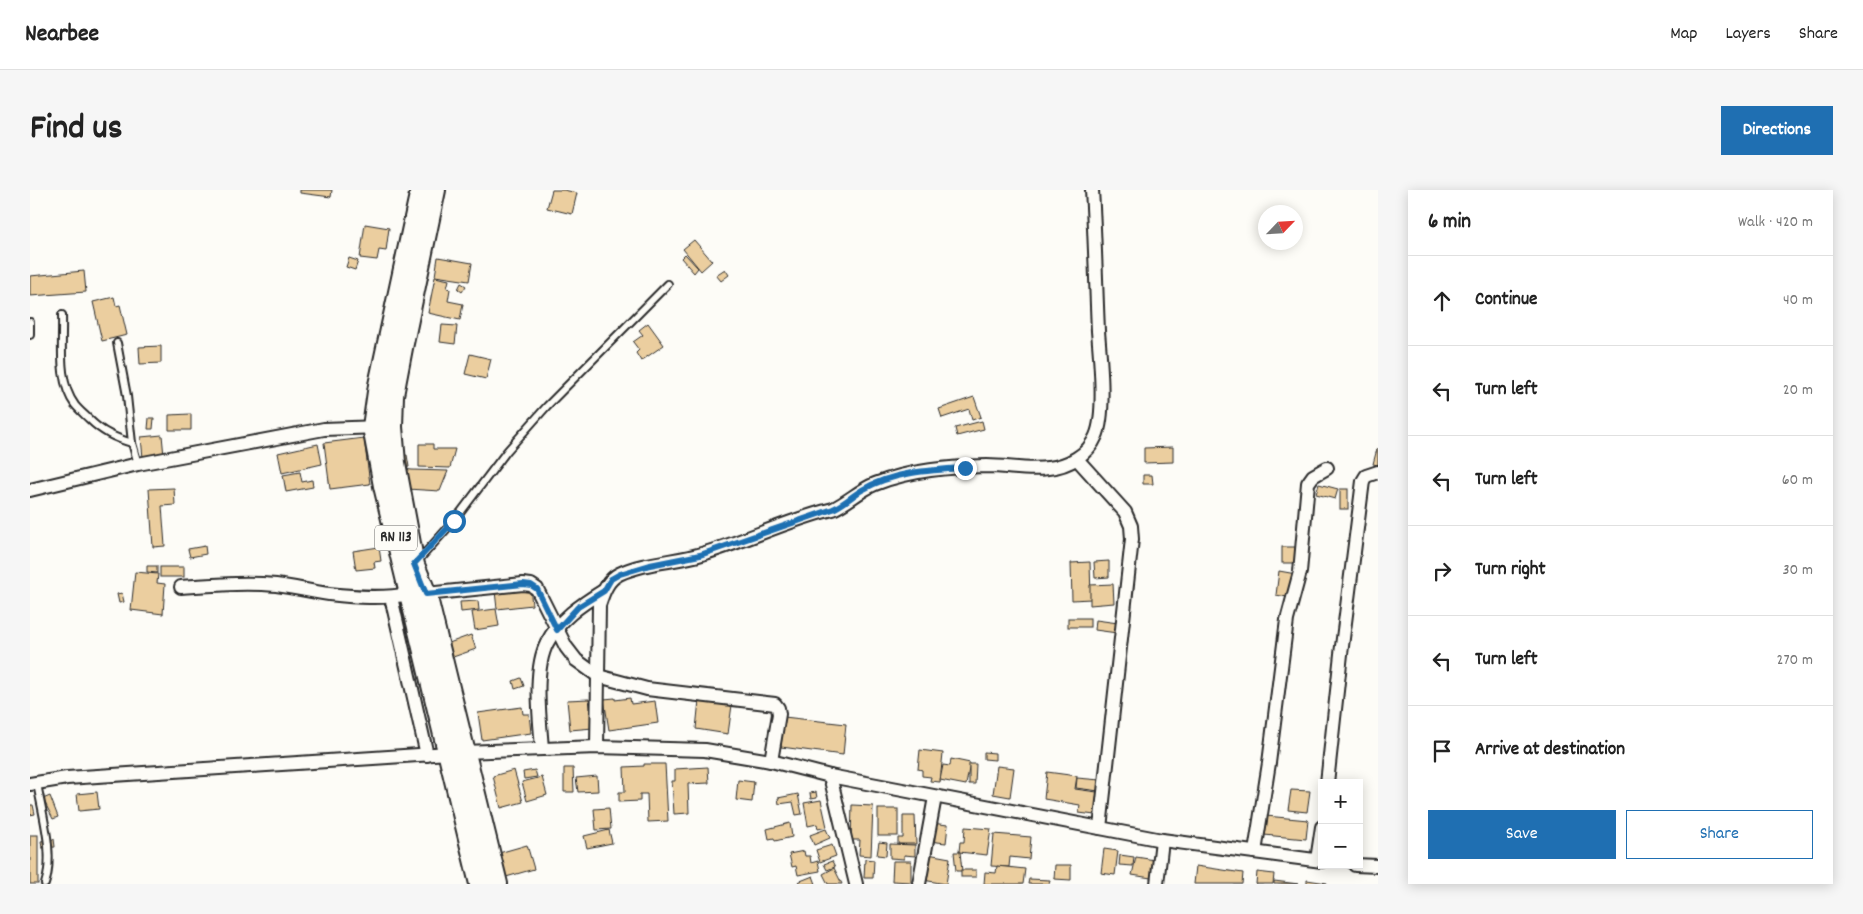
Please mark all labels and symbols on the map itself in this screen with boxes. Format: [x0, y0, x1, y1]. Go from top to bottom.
north arrow [1258, 205, 1303, 250]
route end [954, 457, 977, 480]
route start [443, 510, 466, 533]
road number: RN 113 [375, 526, 417, 550]

